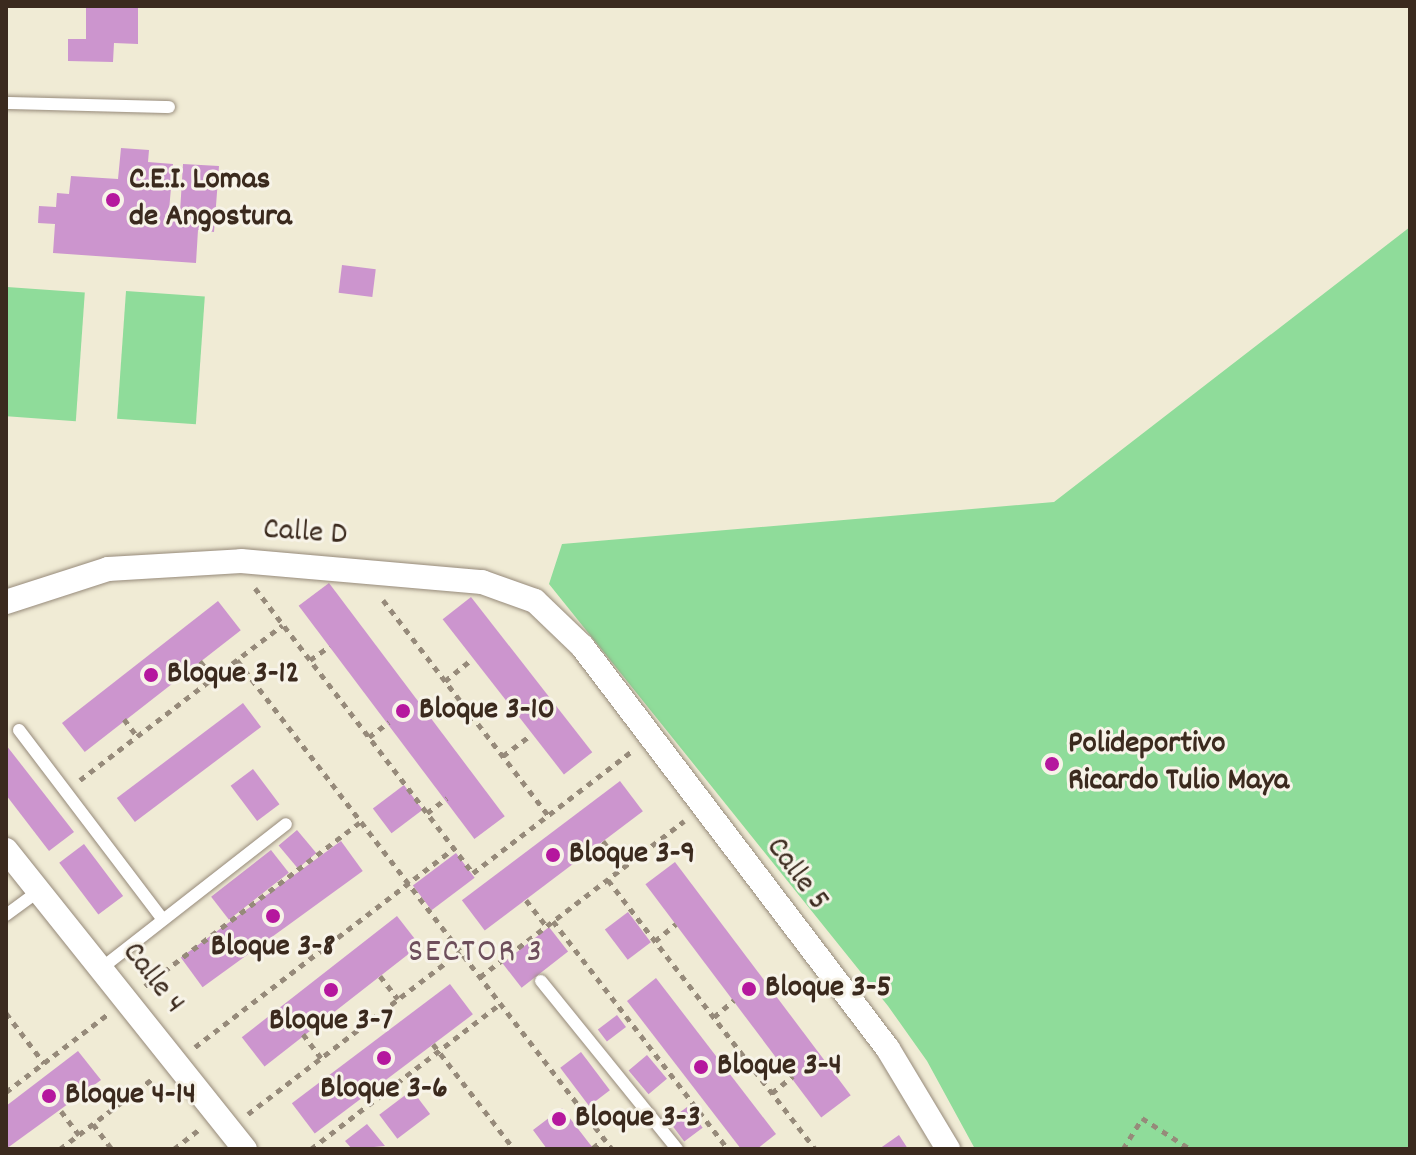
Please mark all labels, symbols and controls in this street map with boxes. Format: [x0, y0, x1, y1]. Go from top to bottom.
place label: C.E.I. Lomas de Angostura [129, 163, 292, 238]
marker: C.E.I. Lomas de Angostura [104, 191, 122, 209]
street label: Calle D [262, 512, 348, 556]
place label: Bloque 3-12 [167, 656, 300, 694]
marker: Bloque 3-12 [142, 666, 160, 684]
place label: Bloque 3-10 [419, 692, 555, 730]
marker: Bloque 3-10 [394, 702, 412, 720]
place label: Polideportivo Ricardo Tulio Maya [1068, 727, 1289, 802]
marker: Polideportivo Ricardo Tulio Maya [1043, 755, 1061, 773]
street label: Calle 5 [756, 831, 836, 919]
place label: Bloque 3-9 [569, 836, 695, 874]
marker: Bloque 3-9 [544, 846, 562, 864]
marker: Bloque 3-8 [264, 907, 282, 925]
place label: Bloque 3-8 [211, 929, 335, 967]
district label: SECTOR 3 [408, 934, 544, 974]
street label: Calle 4 [112, 935, 192, 1023]
place label: Bloque 3-5 [765, 970, 891, 1008]
marker: Bloque 3-5 [740, 980, 758, 998]
marker: Bloque 3-7 [322, 981, 340, 999]
place label: Bloque 3-7 [269, 1003, 393, 1041]
place label: Bloque 3-4 [717, 1048, 842, 1086]
marker: Bloque 3-6 [375, 1049, 393, 1067]
marker: Bloque 3-4 [692, 1058, 710, 1076]
place label: Bloque 3-6 [320, 1071, 448, 1109]
place label: Bloque 4-14 [65, 1077, 196, 1115]
marker: Bloque 4-14 [40, 1087, 58, 1105]
place label: Bloque 3-3 [575, 1100, 701, 1138]
marker: Bloque 3-3 [550, 1110, 568, 1128]

